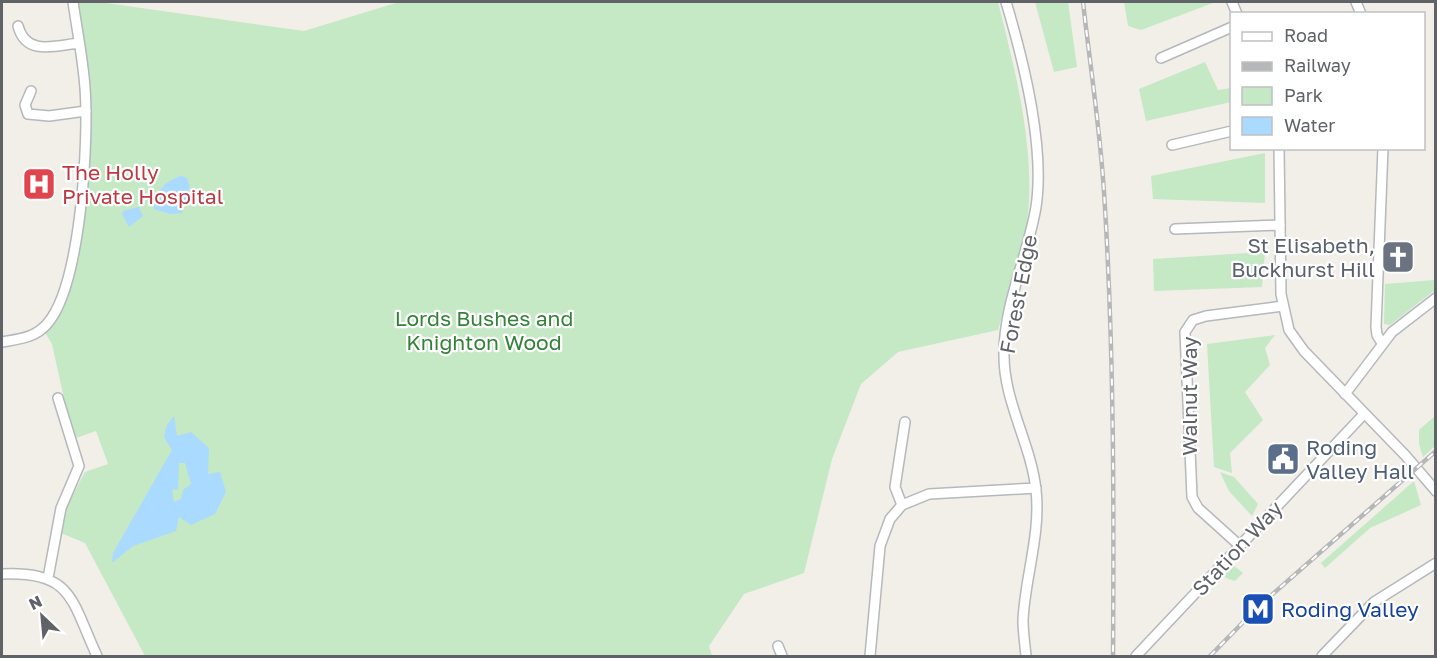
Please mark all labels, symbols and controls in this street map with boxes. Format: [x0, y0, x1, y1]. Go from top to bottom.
legend [1230, 12, 1425, 150]
text: Road [1284, 24, 1328, 46]
text: Railway [1284, 54, 1351, 76]
text: Park [1284, 84, 1323, 106]
text: Water [1284, 114, 1335, 136]
place label: The Holly Private Hospital [62, 159, 223, 209]
hospital icon: The Holly Private Hospital [21, 166, 57, 202]
street label: Forest Edge [994, 232, 1042, 356]
place label: St Elisabeth, Buckhurst Hill [1231, 232, 1375, 282]
church icon: St Elisabeth, Buckhurst Hill [1380, 239, 1416, 275]
park label: Lords Bushes and Knighton Wood [395, 305, 573, 355]
street label: Walnut Way [1176, 336, 1202, 456]
place label: Roding Valley Hall [1306, 434, 1414, 484]
public building icon: Roding Valley Hall [1265, 441, 1301, 477]
street label: Station Way [1186, 495, 1288, 601]
north arrow [12, 586, 72, 646]
text: N [26, 591, 45, 614]
metro station icon: Roding Valley [1240, 591, 1276, 627]
place label: Roding Valley [1281, 596, 1419, 622]

